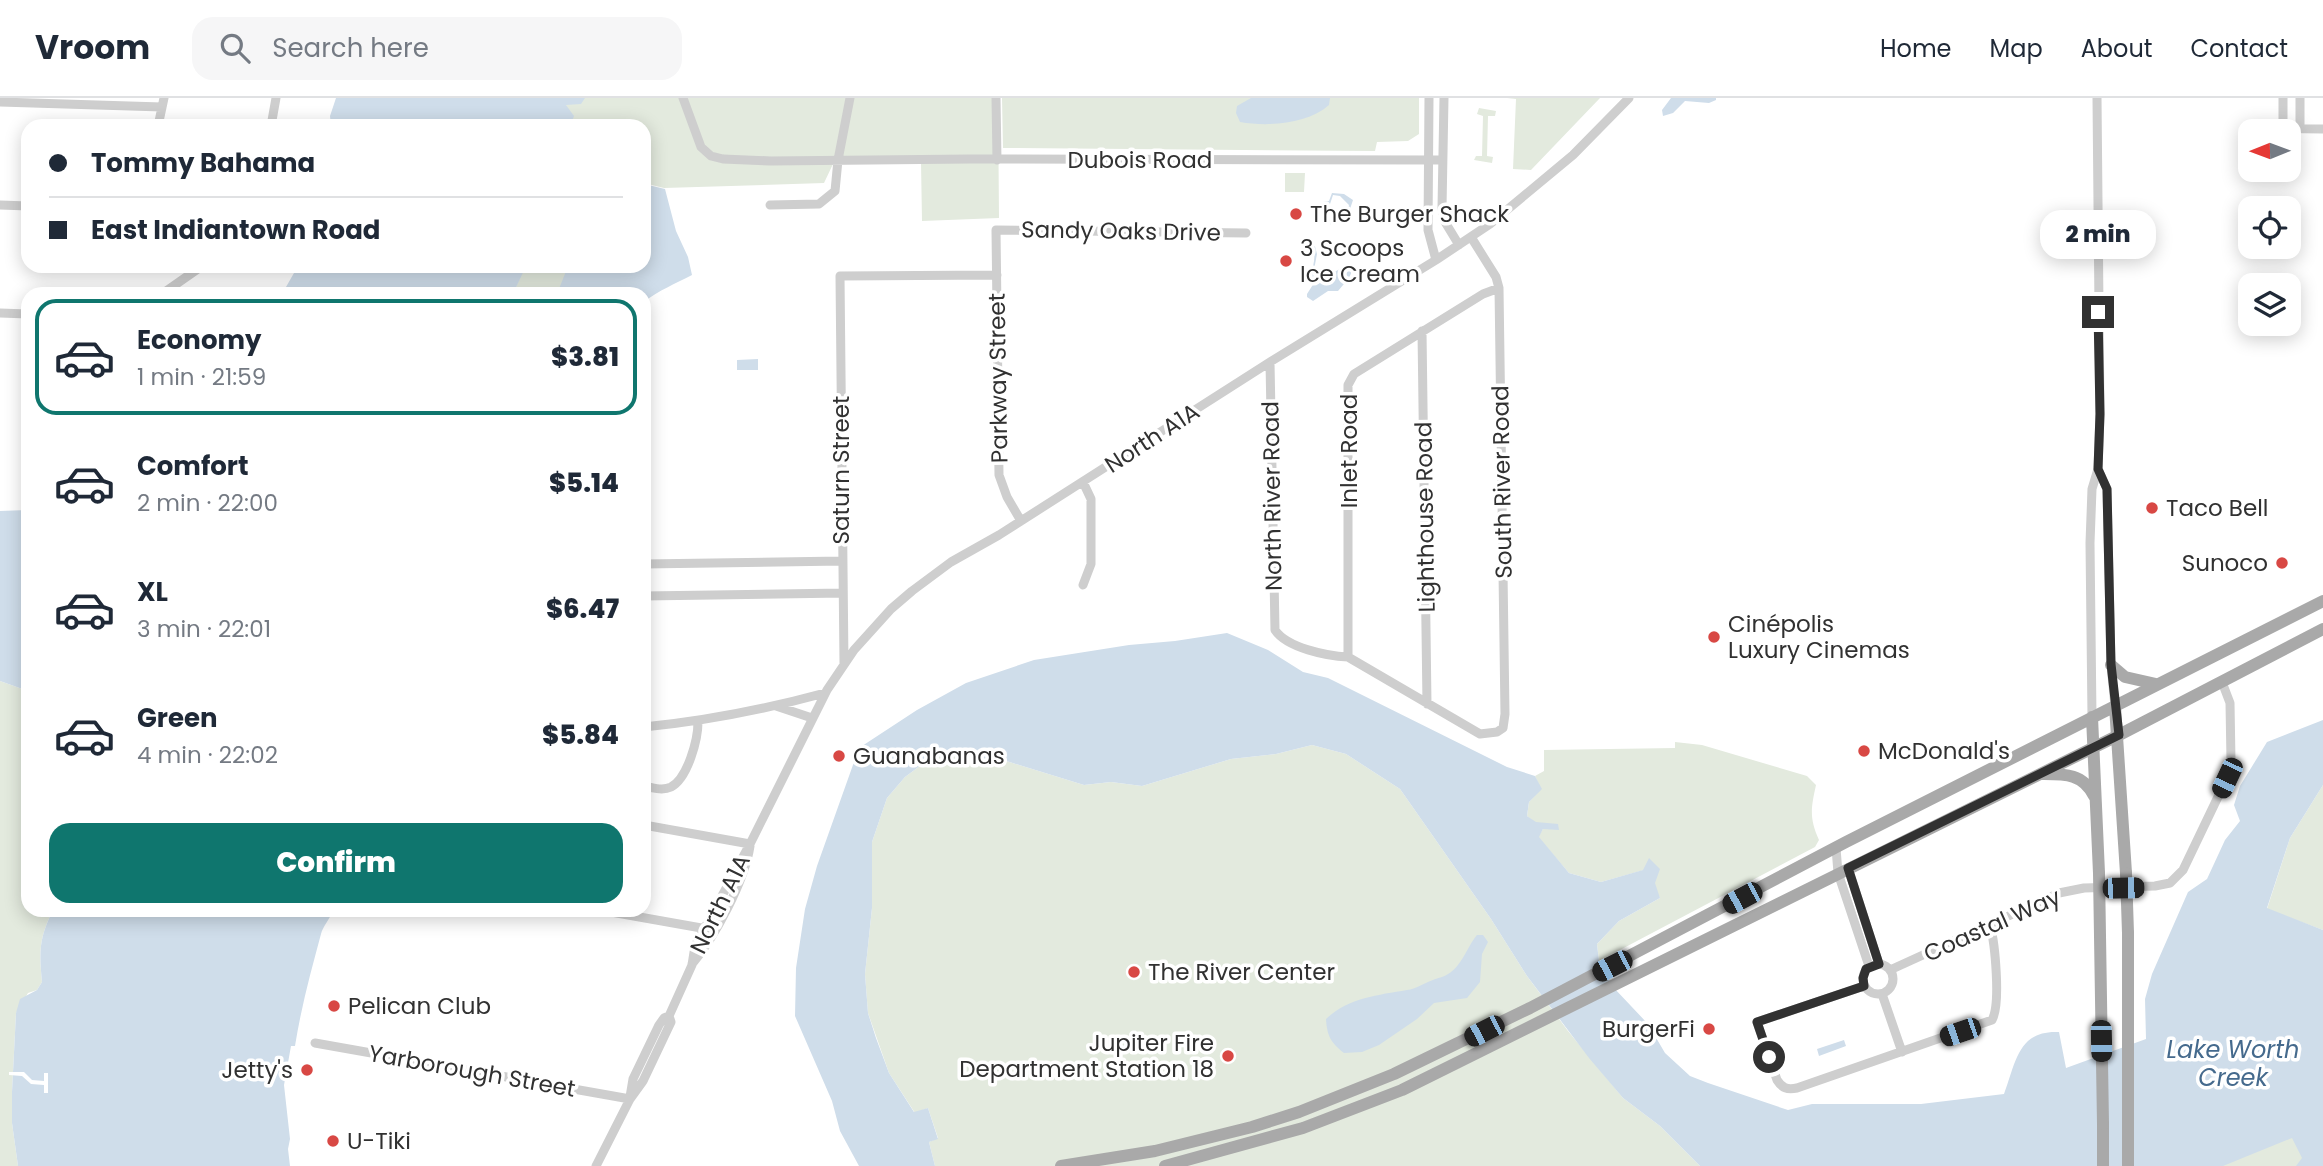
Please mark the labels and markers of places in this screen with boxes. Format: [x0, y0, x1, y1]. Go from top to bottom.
place label: The Burger Shack [1310, 198, 1509, 230]
marker: The Burger Shack [1288, 206, 1304, 222]
place label: 3 Scoops Ice Cream [1300, 232, 1420, 290]
marker: 3 Scoops Ice Cream [1278, 253, 1294, 269]
place label: Taco Bell [2166, 492, 2269, 524]
marker: Taco Bell [2144, 500, 2160, 516]
place label: Sunoco [2182, 547, 2268, 579]
marker: Sunoco [2274, 555, 2290, 571]
place label: Cinépolis Luxury Cinemas [1728, 608, 1910, 666]
marker: Cinépolis Luxury Cinemas [1706, 629, 1722, 645]
place label: McDonald's [1878, 735, 2010, 767]
place label: Guanabanas [853, 740, 1005, 772]
marker: McDonald's [1856, 743, 1872, 759]
marker: Guanabanas [831, 748, 847, 764]
place label: The River Center [1148, 956, 1335, 988]
marker: The River Center [1126, 964, 1142, 980]
place label: Pelican Club [348, 990, 491, 1022]
marker: Pelican Club [326, 998, 342, 1014]
place label: BurgerFi [1602, 1013, 1695, 1045]
marker: BurgerFi [1701, 1021, 1717, 1037]
place label: Jupiter Fire Department Station 18 [959, 1027, 1214, 1085]
marker: Jupiter Fire Department Station 18 [1220, 1048, 1236, 1064]
place label: Jetty's [221, 1054, 293, 1086]
marker: Jetty's [299, 1062, 315, 1078]
place label: U-Tiki [347, 1125, 411, 1157]
marker: U-Tiki [325, 1133, 341, 1149]

